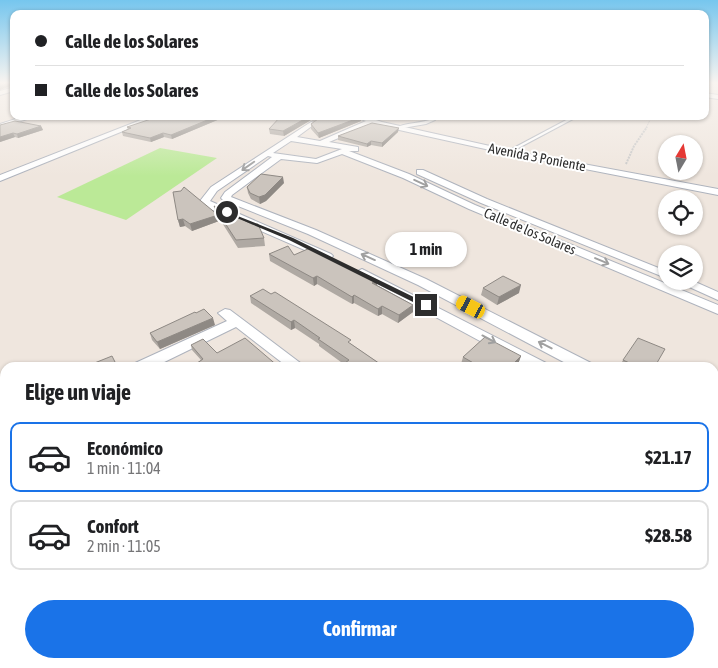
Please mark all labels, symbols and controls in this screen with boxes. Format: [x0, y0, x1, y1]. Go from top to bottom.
text: Calle de los Solares [65, 30, 199, 52]
text: Calle de los Solares [65, 79, 199, 101]
north arrow [658, 135, 702, 180]
map controls [658, 135, 703, 290]
street label: Avenida 3 Poniente [487, 140, 587, 174]
one-way arrow [242, 161, 256, 171]
one-way arrow [413, 179, 428, 188]
button: locate [658, 190, 703, 235]
route start [216, 201, 238, 223]
street label: Calle de los Solares [482, 204, 578, 258]
callout: 1 min [385, 232, 467, 268]
text: 1 min [410, 240, 442, 258]
button: layers [658, 245, 703, 290]
one-way arrow [361, 252, 376, 262]
one-way arrow [595, 258, 610, 267]
route end [415, 294, 437, 316]
car [454, 294, 487, 320]
one-way arrow [481, 335, 496, 344]
one-way arrow [538, 340, 553, 349]
text: Elige un viaje [25, 379, 131, 405]
icon: car [27, 435, 72, 480]
text: Económico [87, 437, 163, 459]
text: $21.17 [645, 446, 692, 468]
text: 1 min · 11:04 [87, 459, 161, 477]
icon: car [27, 513, 72, 558]
text: Confort [87, 515, 139, 537]
text: $28.58 [645, 524, 692, 546]
text: 2 min · 11:05 [87, 537, 161, 555]
button: Confirmar [25, 600, 694, 658]

